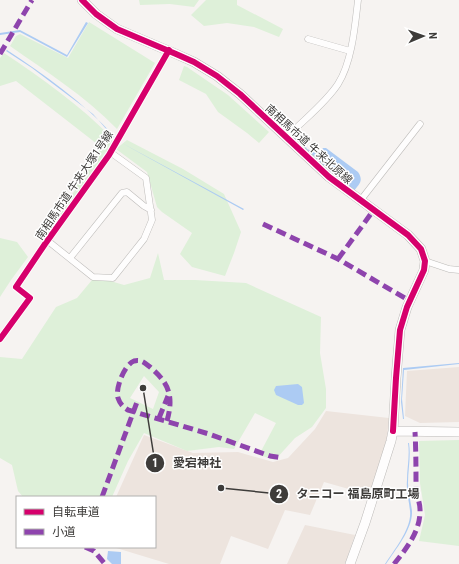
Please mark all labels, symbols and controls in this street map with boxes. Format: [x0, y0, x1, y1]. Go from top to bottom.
north arrow [403, 16, 443, 56]
text: N [426, 32, 439, 40]
street label: 南相馬市道 牛来北原線 [263, 102, 355, 187]
street label: 南相馬市道 牛来大塚1号線 [33, 128, 116, 242]
callout: 愛宕神社 [145, 451, 229, 475]
text: 1 [152, 456, 158, 470]
text: 愛宕神社 [173, 456, 221, 470]
callout: タニコー 福島原町工場 [269, 482, 428, 506]
text: 2 [276, 487, 282, 501]
text: タニコー 福島原町工場 [297, 487, 419, 501]
legend [16, 496, 156, 548]
text: 自転車道 [52, 505, 100, 519]
text: 小道 [52, 525, 76, 539]

